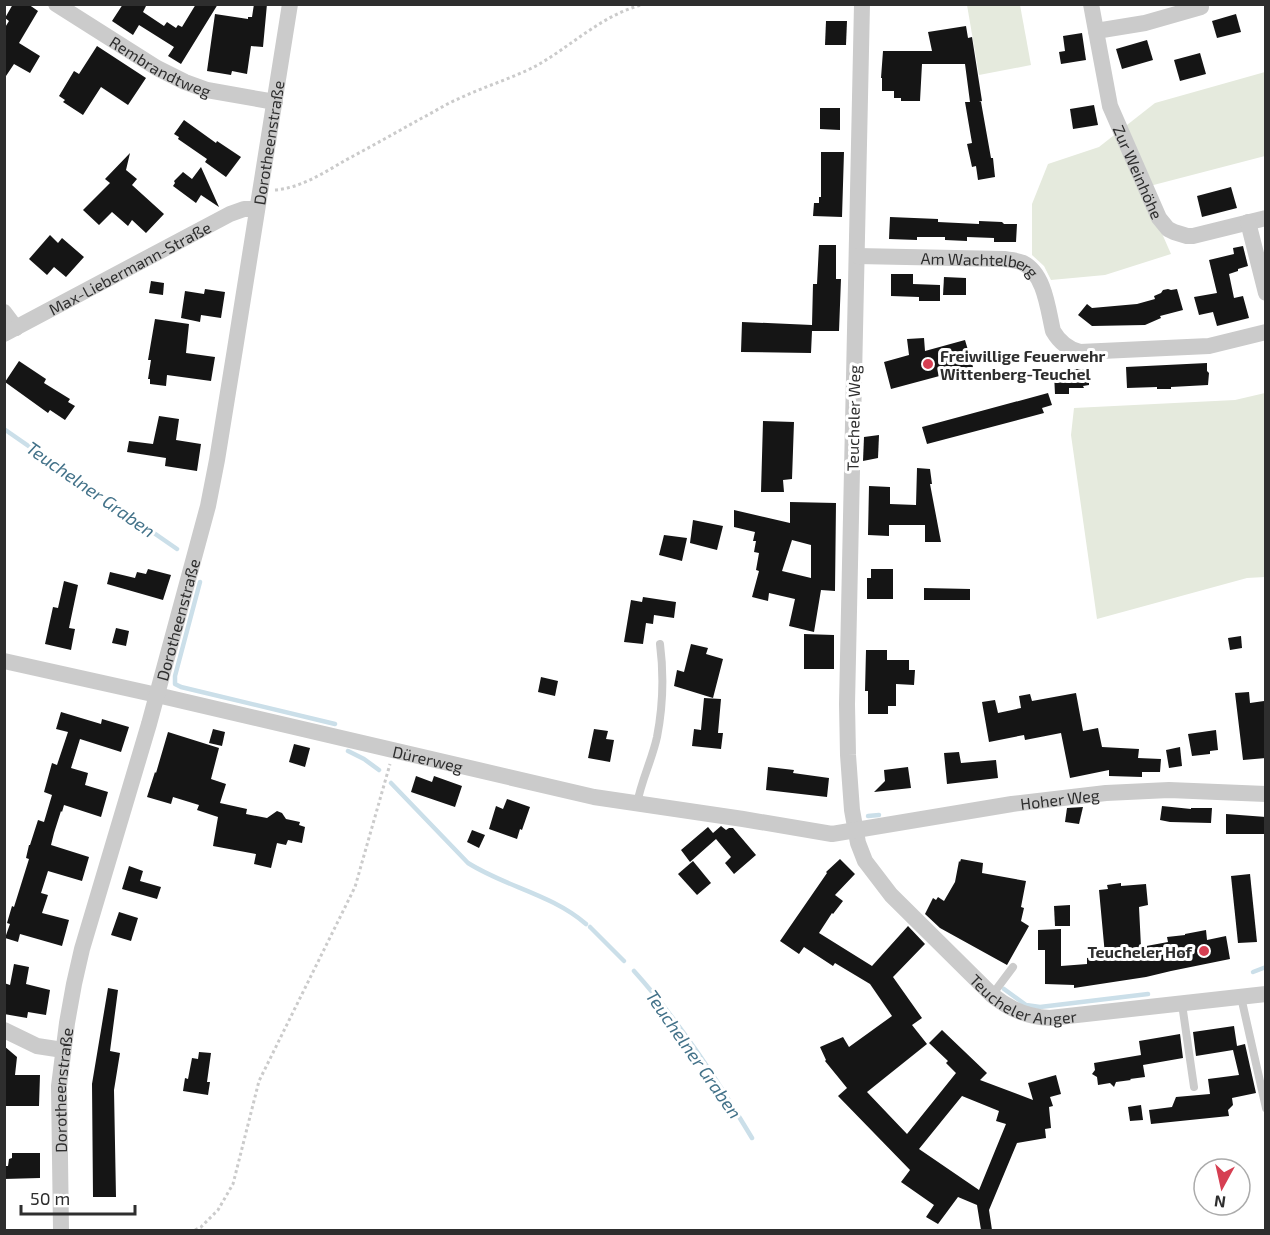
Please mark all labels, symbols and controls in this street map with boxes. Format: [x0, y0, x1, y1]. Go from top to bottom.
street label: Rembrandtweg [107, 31, 214, 100]
street label: Dorotheenstraße [249, 79, 287, 206]
street label: Zur Weinhöhe [1110, 122, 1168, 222]
street label: Max-Liebermann-Straße [45, 217, 214, 318]
street label: Am Wachtelberg [920, 248, 1044, 281]
place label: Freiwillige Feuerwehr Wittenberg-Teuchel [940, 346, 1106, 383]
marker: Freiwillige Feuerwehr Wittenberg-Teuchel [921, 357, 935, 371]
street label: Teucheler Weg [843, 365, 863, 471]
water label: Teuchelner Graben [22, 436, 160, 542]
street label: Dorotheenstraße [152, 556, 203, 683]
street label: Dürerweg [391, 741, 465, 776]
street label: Hoher Weg [1019, 784, 1101, 812]
place label: Teucheler Hof [1088, 942, 1193, 961]
marker: Teucheler Hof [1197, 944, 1211, 958]
street label: Teucheler Anger [967, 970, 1078, 1028]
water label: Teuchelner Graben [641, 985, 747, 1123]
street label: Dorotheenstraße [49, 1026, 76, 1153]
north arrow [1192, 1157, 1252, 1217]
scale bar [21, 1178, 135, 1216]
text: 50 m [30, 1187, 70, 1209]
text: N [1213, 1192, 1227, 1213]

